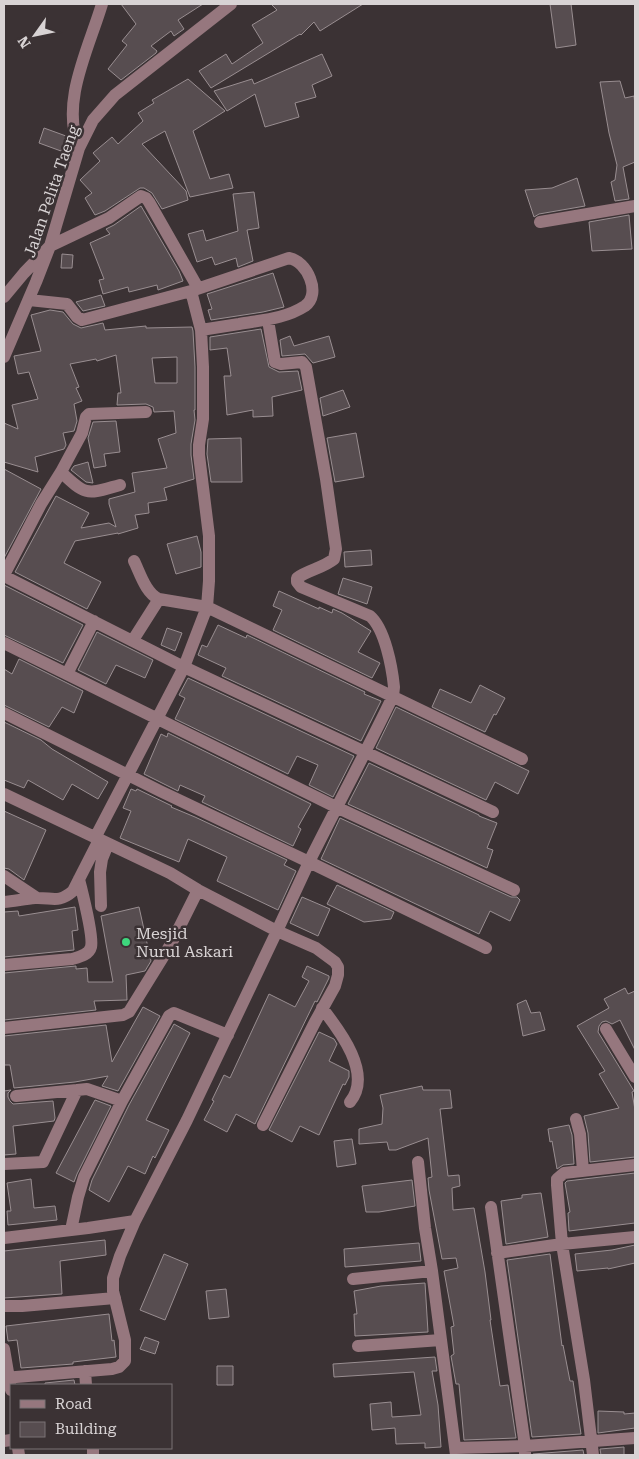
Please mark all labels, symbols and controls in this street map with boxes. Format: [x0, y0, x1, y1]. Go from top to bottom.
north arrow [10, 10, 60, 60]
text: N [14, 33, 34, 51]
street label: Jalan Pelita Taeng [20, 122, 83, 260]
place label: Mesjid Nurul Askari [136, 924, 233, 961]
marker: Mesjid Nurul Askari [120, 936, 132, 948]
legend [10, 1384, 172, 1449]
text: Road [55, 1395, 92, 1413]
text: Building [55, 1420, 117, 1438]

